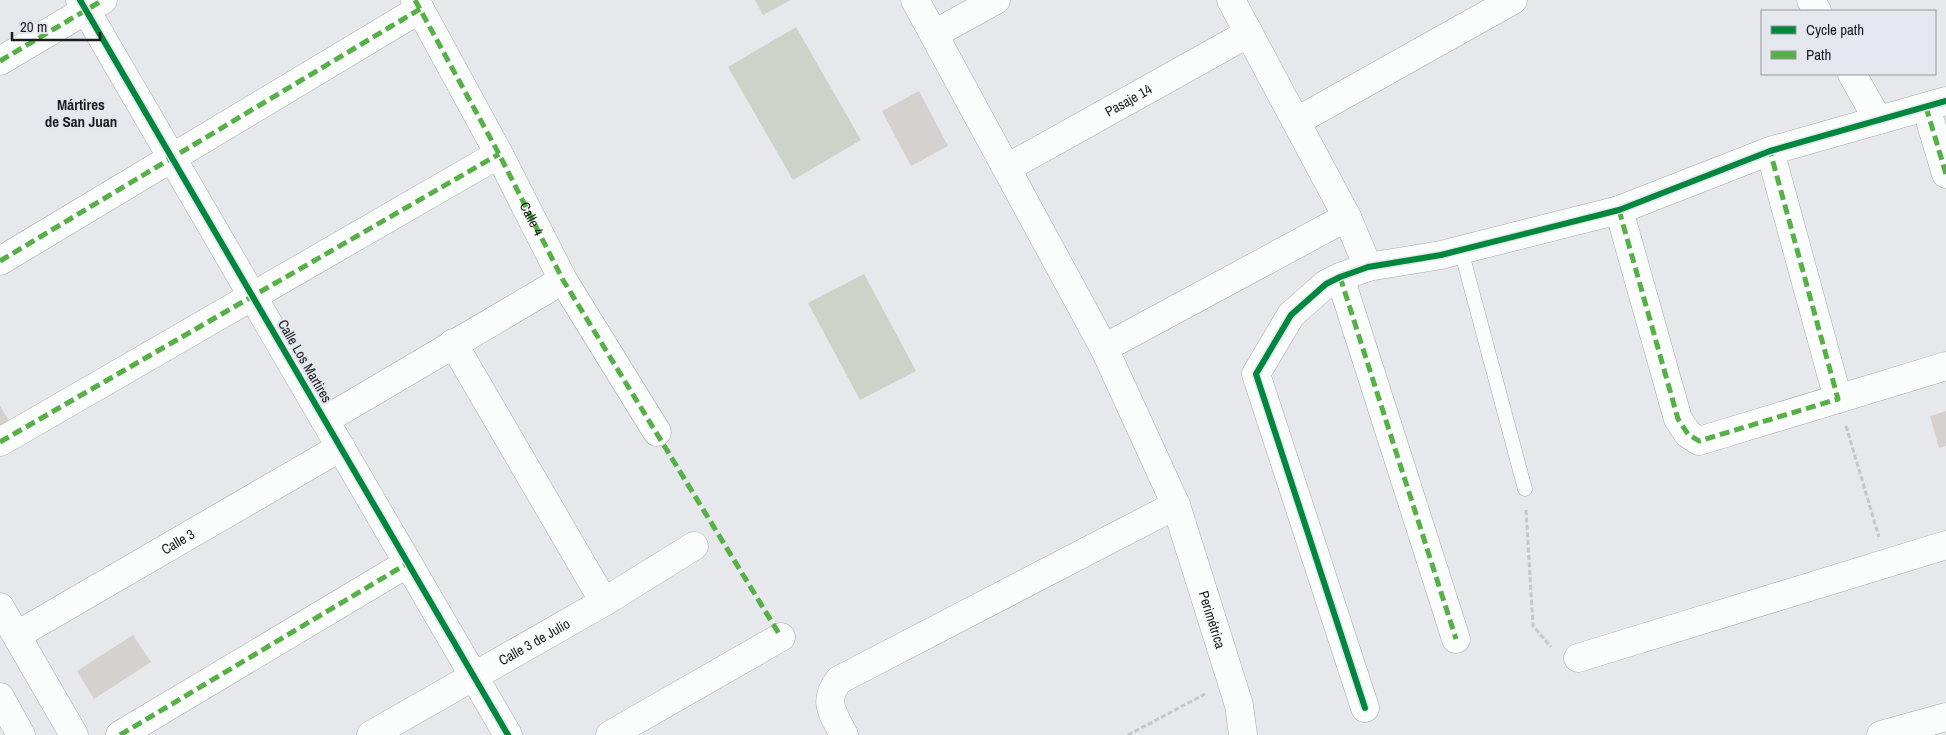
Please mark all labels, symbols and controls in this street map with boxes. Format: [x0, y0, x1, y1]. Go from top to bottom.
scale bar [12, 10, 100, 42]
legend [1761, 10, 1936, 75]
text: 20 m [20, 16, 47, 37]
text: Cycle path [1806, 19, 1864, 40]
text: Path [1806, 44, 1831, 65]
street label: Pasaje 14 [1102, 80, 1156, 121]
district label: Mártires de San Juan [45, 94, 117, 132]
street label: Calle 4 [516, 199, 548, 239]
street label: Calle Los Martires [274, 316, 336, 406]
street label: Calle 3 [158, 525, 198, 558]
street label: Perimétrica [1195, 589, 1230, 651]
street label: Calle 3 de Julio [495, 614, 573, 669]

